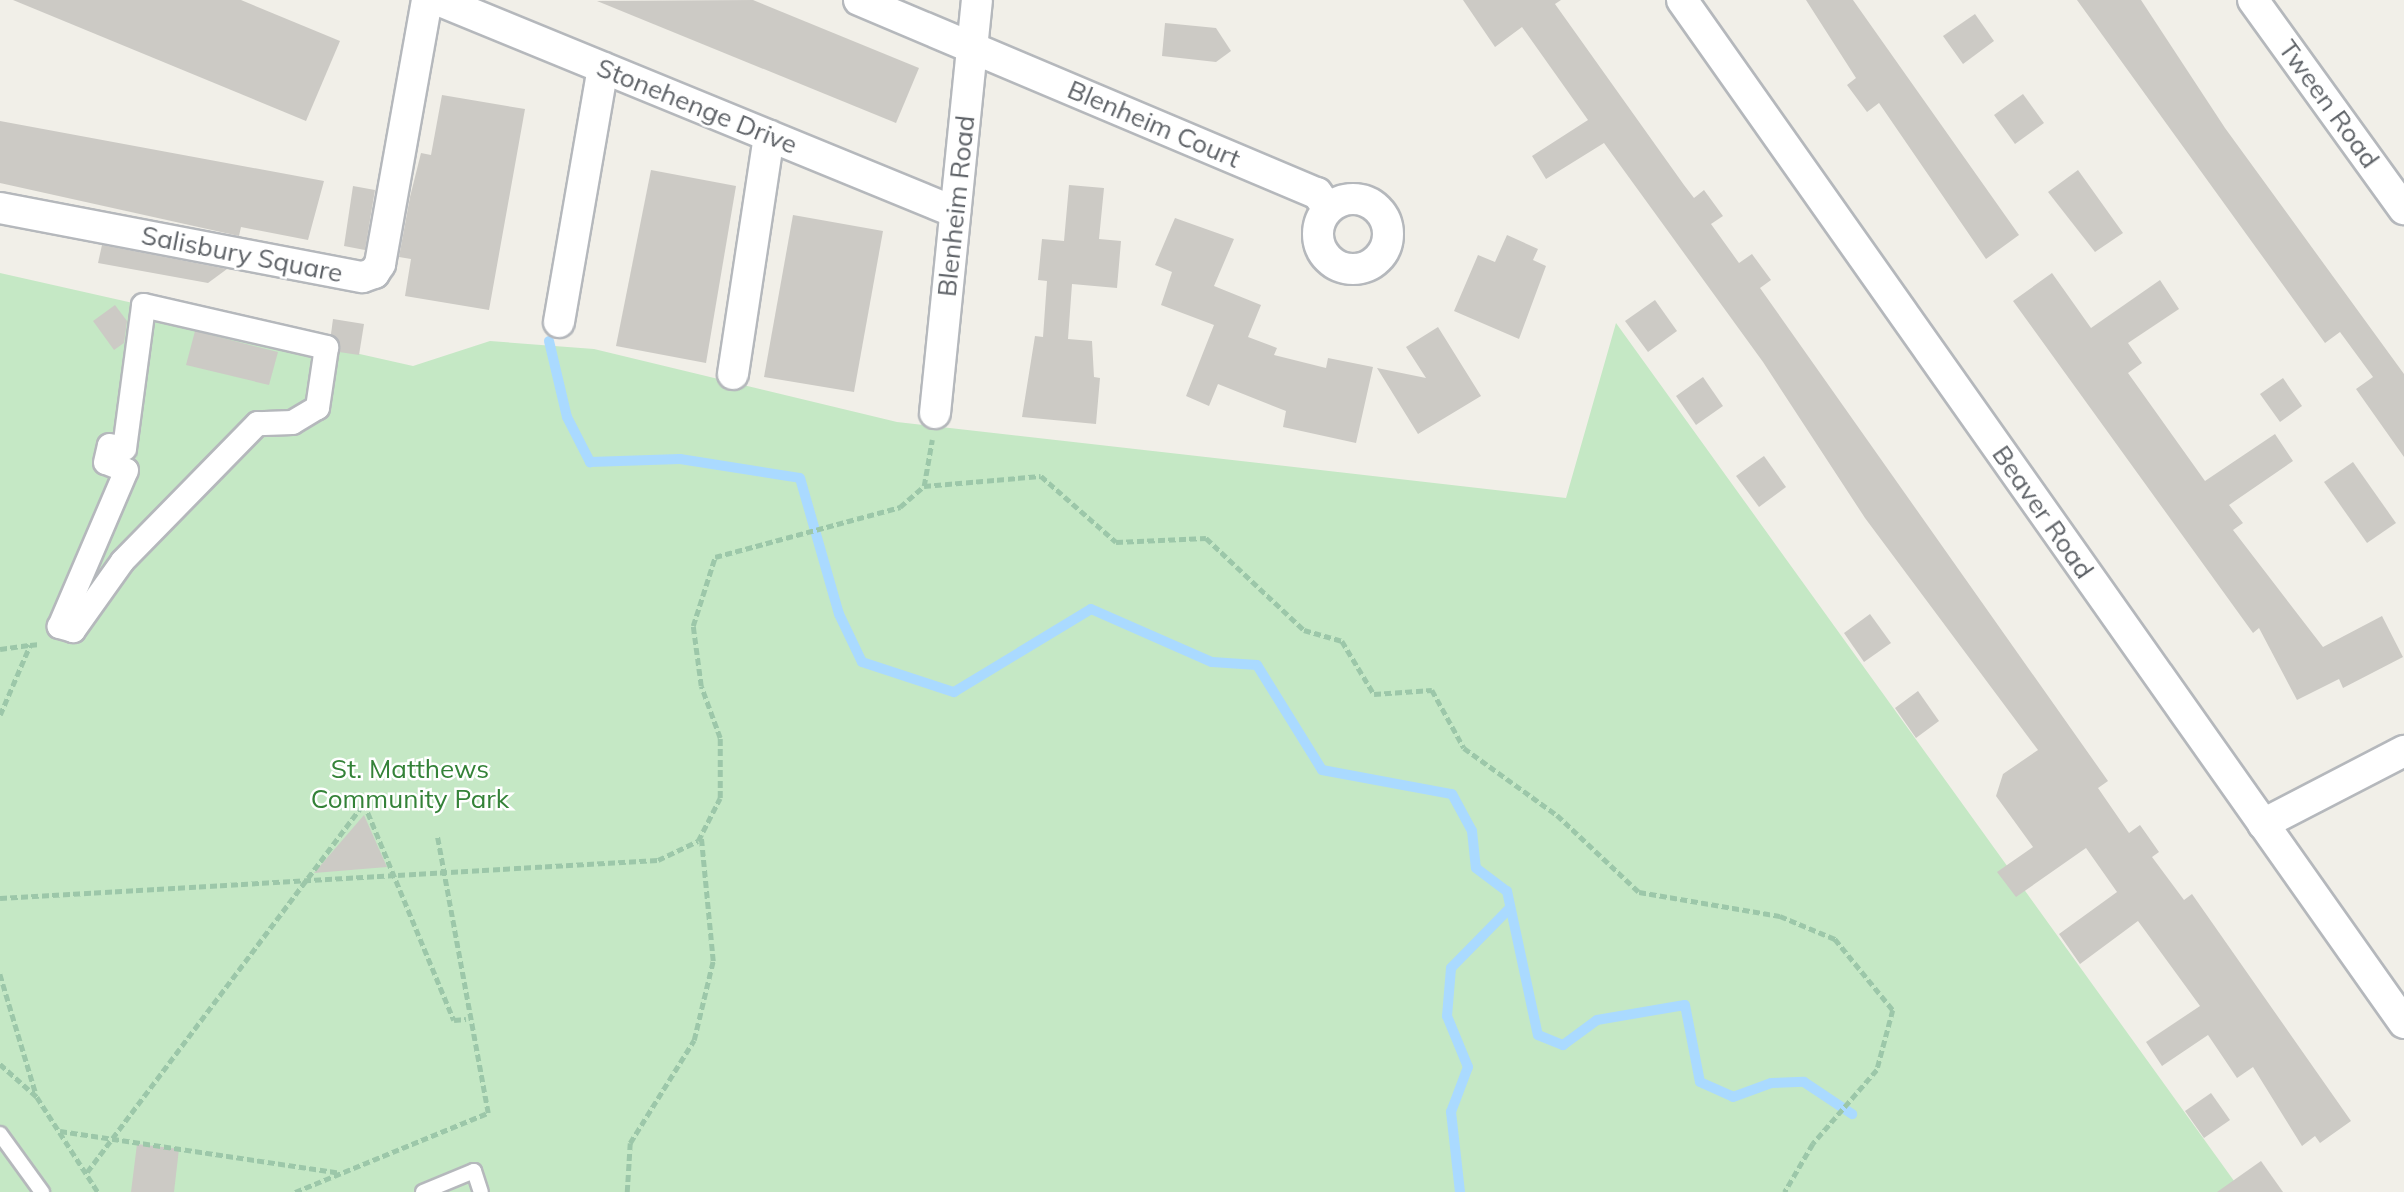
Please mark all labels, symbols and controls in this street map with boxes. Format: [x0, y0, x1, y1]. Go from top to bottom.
street label: Tween Road [2272, 34, 2386, 174]
street label: Stonehenge Drive [592, 52, 802, 160]
street label: Blenheim Court [1063, 74, 1245, 174]
street label: Blenheim Road [931, 114, 981, 298]
street label: Salisbury Square [139, 219, 345, 289]
street label: Beaver Road [1986, 440, 2100, 584]
park label: St. Matthews Community Park [311, 753, 509, 814]

